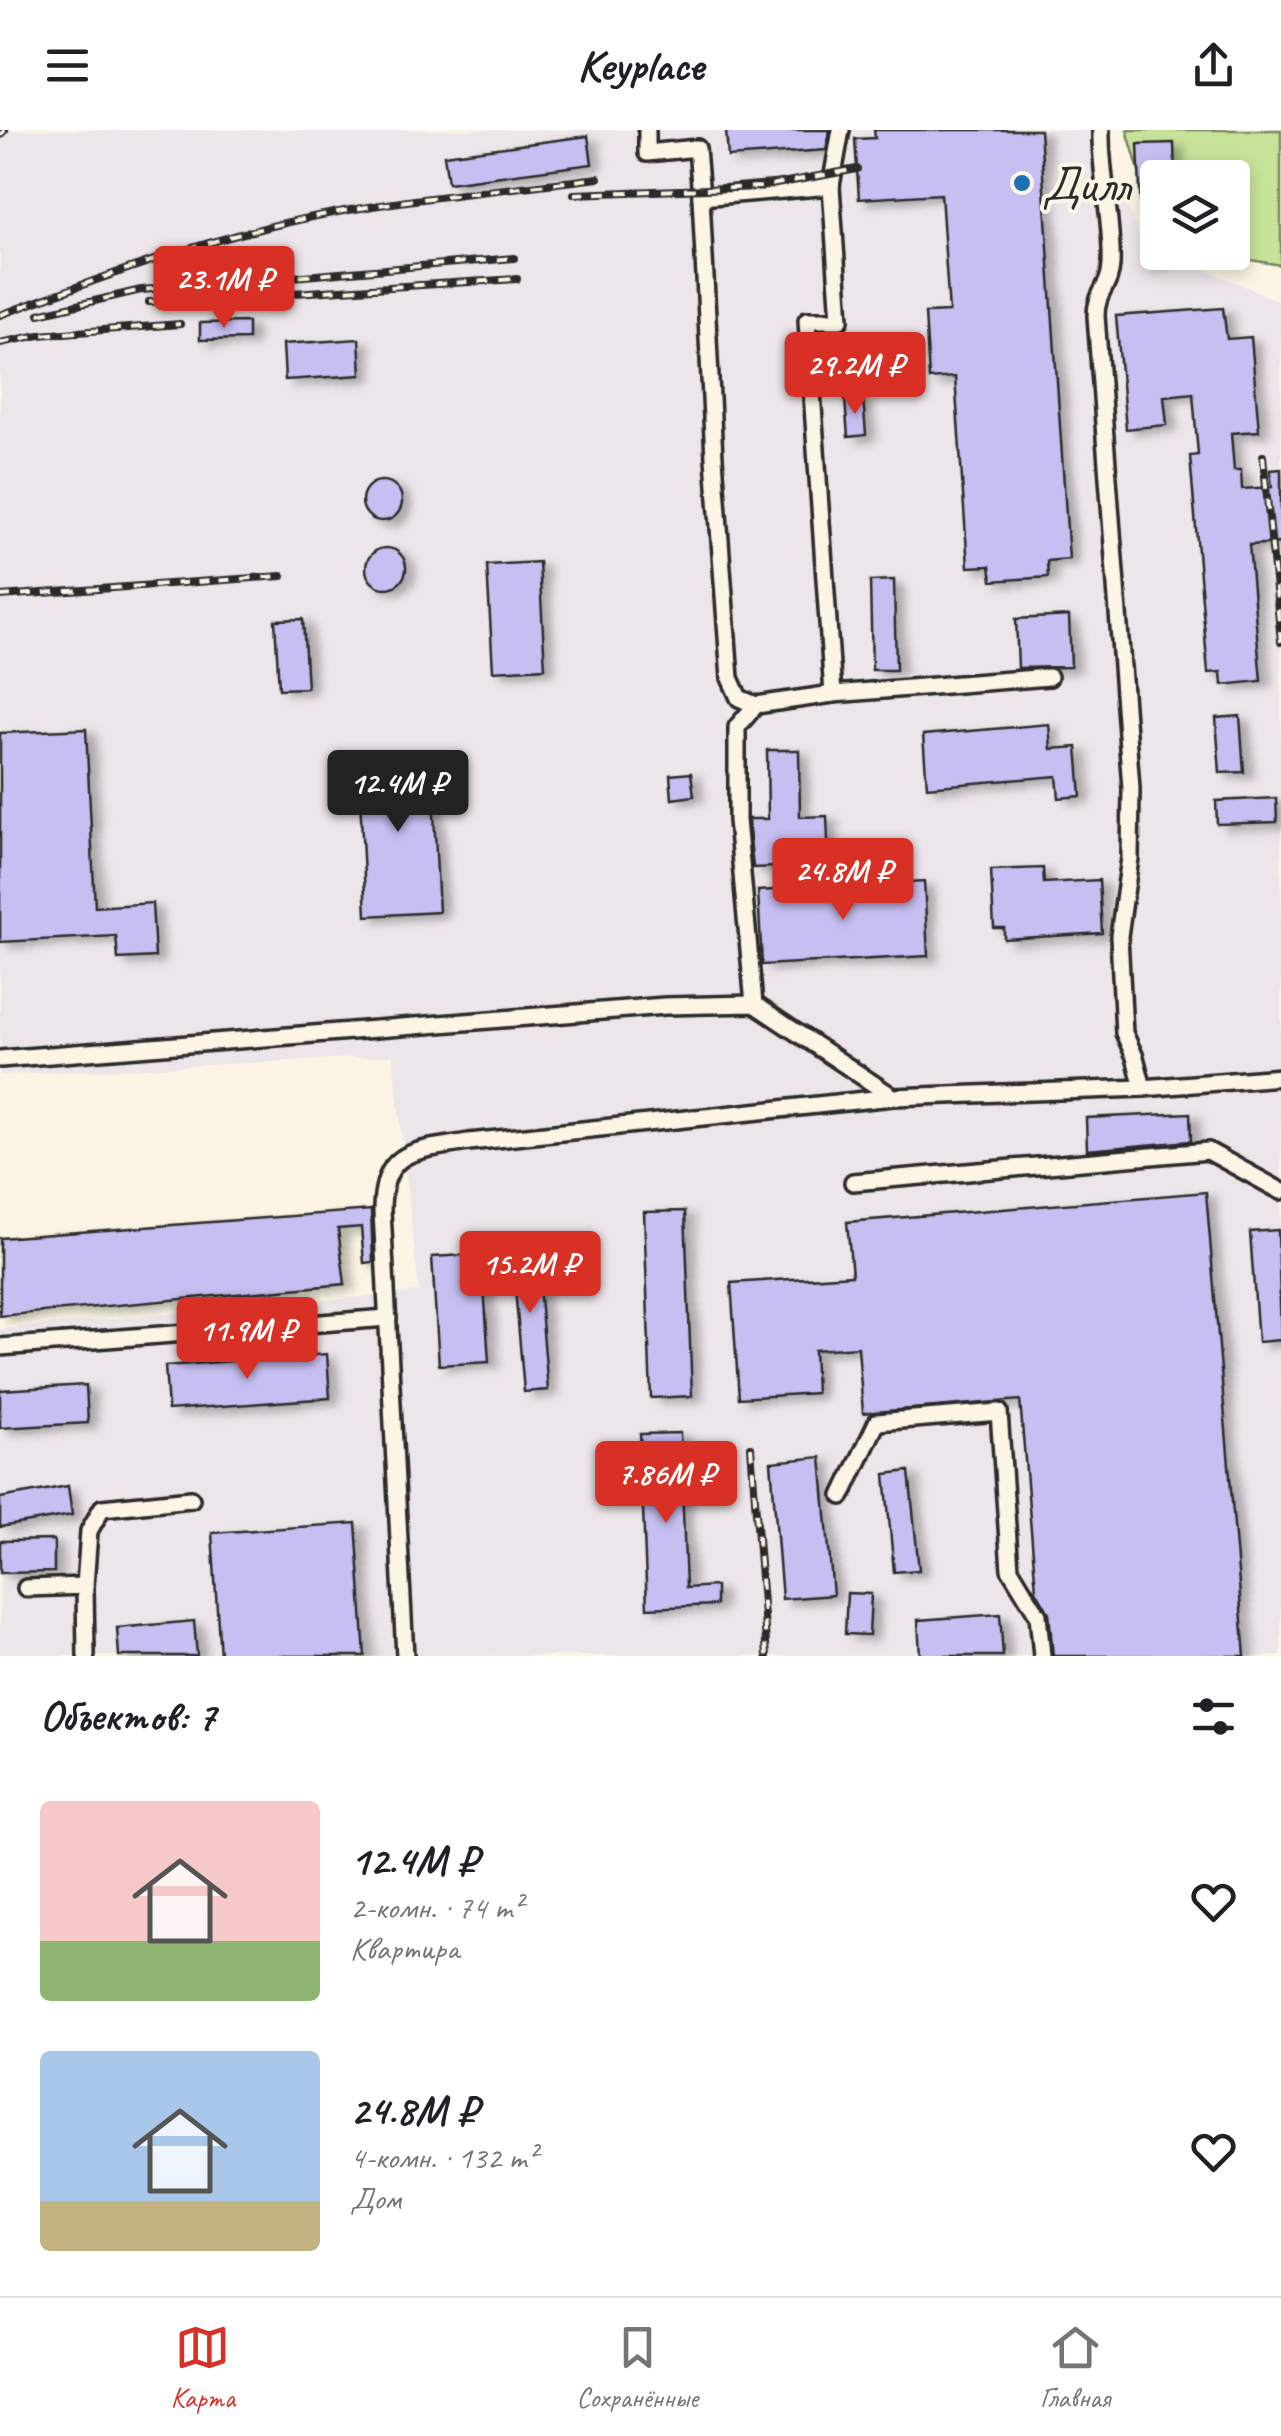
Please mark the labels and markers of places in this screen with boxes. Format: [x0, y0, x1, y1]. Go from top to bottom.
place label: Дилл [1042, 153, 1133, 216]
marker: Дилл [1011, 172, 1033, 194]
pin: 23.1M ₽ [132, 246, 316, 331]
pin: 29.2M ₽ [763, 332, 947, 417]
pin: 12.4M ₽ [306, 750, 490, 835]
pin: 24.8M ₽ [751, 838, 935, 923]
pin: 15.2M ₽ [438, 1231, 622, 1316]
pin: 11.9M ₽ [155, 1297, 339, 1382]
pin: 7.86M ₽ [574, 1441, 758, 1526]

